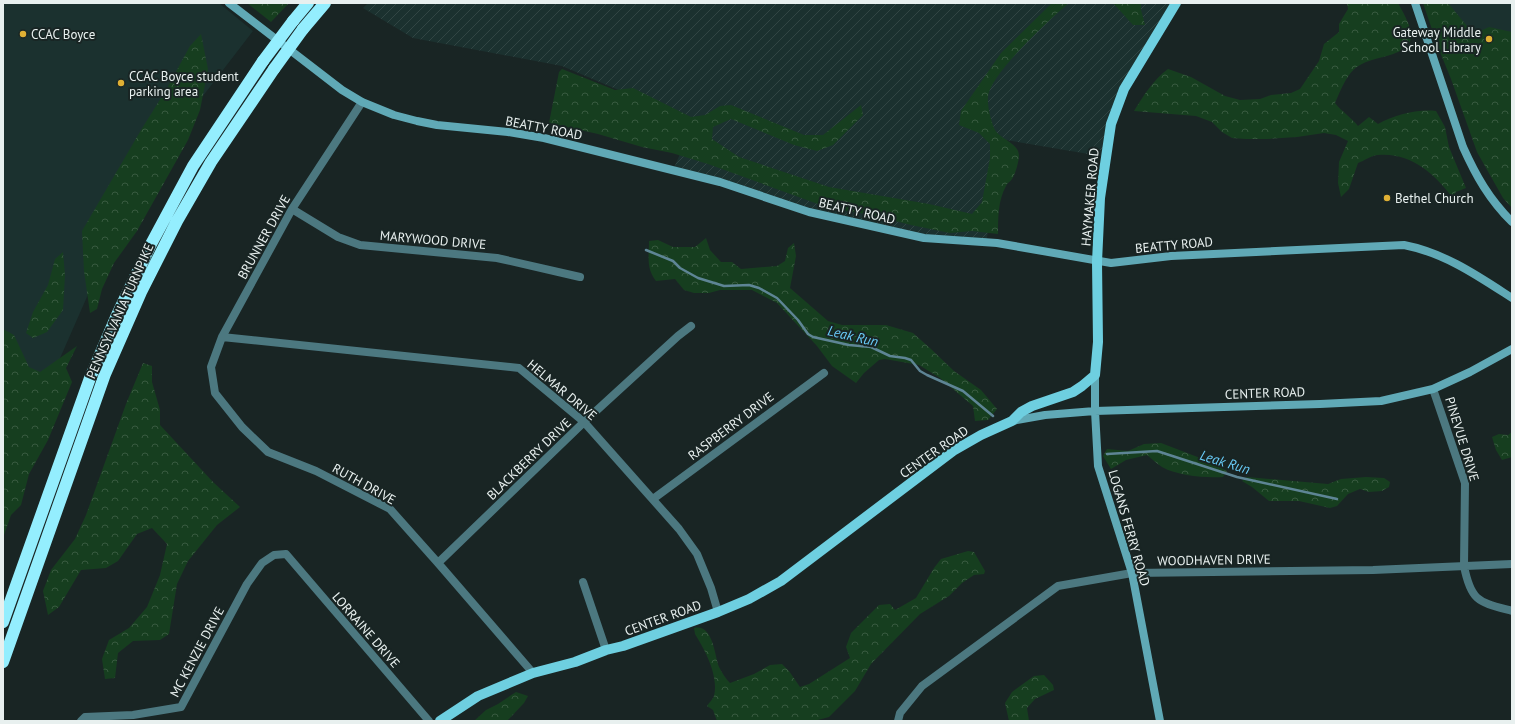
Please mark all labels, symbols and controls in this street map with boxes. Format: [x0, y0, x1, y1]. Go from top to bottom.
place label: Gateway Middle School Library [1393, 24, 1481, 56]
place label: CCAC Boyce [31, 26, 95, 43]
marker: CCAC Boyce [18, 29, 28, 39]
marker: Gateway Middle School Library [1484, 34, 1494, 44]
place label: CCAC Boyce student parking area [129, 68, 239, 100]
marker: CCAC Boyce student parking area [116, 78, 126, 88]
street label: BEATTY ROAD [504, 112, 584, 144]
street label: HAYMAKER ROAD [1077, 147, 1103, 247]
place label: Bethel Church [1395, 190, 1474, 207]
street label: BRUNNER DRIVE [234, 192, 294, 282]
marker: Bethel Church [1382, 193, 1392, 203]
street label: BEATTY ROAD [817, 194, 897, 228]
street label: MARYWOOD DRIVE [379, 227, 487, 253]
street label: BEATTY ROAD [1134, 233, 1214, 257]
street label: PENNSYLVANIA TURNPIKE [82, 241, 158, 381]
water label: Leak Run [826, 321, 880, 351]
street label: HELMAR DRIVE [524, 356, 600, 424]
street label: CENTER ROAD [1225, 383, 1305, 403]
street label: RASPBERRY DRIVE [685, 388, 777, 464]
street label: PINEVUE DRIVE [1441, 395, 1483, 483]
street label: BLACKBERRY DRIVE [483, 414, 575, 504]
street label: CENTER ROAD [896, 422, 972, 482]
water label: Leak Run [1198, 446, 1252, 478]
street label: RUTH DRIVE [329, 460, 399, 508]
street label: LOGANS FERRY ROAD [1104, 468, 1154, 588]
street label: WOODHAVEN DRIVE [1157, 551, 1271, 569]
street label: LORRAINE DRIVE [328, 589, 404, 671]
street label: CENTER ROAD [622, 596, 704, 640]
street label: MC KENZIE DRIVE [166, 604, 228, 700]

